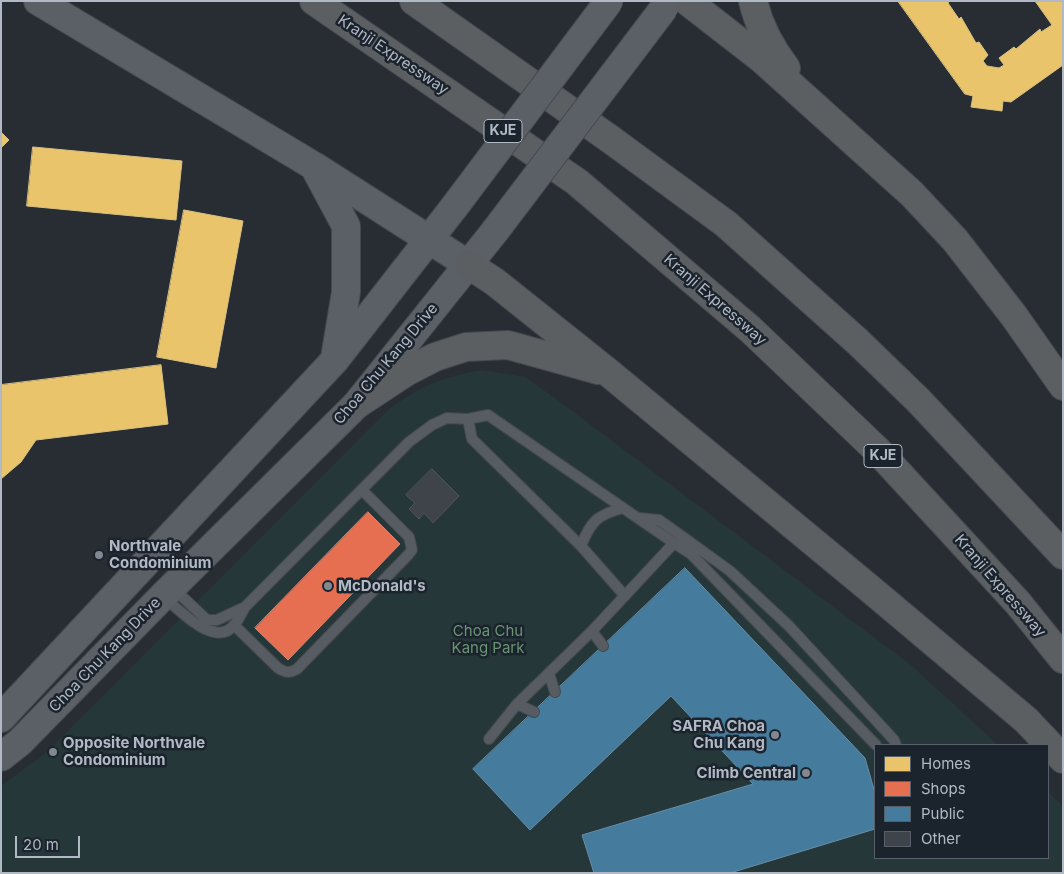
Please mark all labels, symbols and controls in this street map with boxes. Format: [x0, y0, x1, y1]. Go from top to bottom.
street label: Kranji Expressway [334, 11, 452, 99]
road number: KJE [484, 120, 522, 142]
street label: Kranji Expressway [660, 251, 770, 349]
street label: Choa Chu Kang Drive [330, 300, 442, 428]
road number: KJE [864, 444, 902, 468]
street label: Kranji Expressway [951, 531, 1049, 641]
place label: Northvale Condominium [109, 537, 211, 572]
marker: Northvale Condominium [93, 549, 105, 561]
place label: McDonald's [338, 577, 426, 595]
marker: McDonald's [322, 580, 334, 592]
street label: Choa Chu Kang Drive [46, 594, 164, 716]
park label: Choa Chu Kang Park [452, 622, 524, 657]
place label: SAFRA Choa Chu Kang [672, 717, 765, 752]
marker: SAFRA Choa Chu Kang [769, 729, 781, 741]
place label: Opposite Northvale Condominium [63, 734, 205, 769]
legend [874, 744, 1049, 859]
marker: Opposite Northvale Condominium [47, 746, 59, 758]
text: Homes [921, 754, 971, 773]
place label: Climb Central [697, 764, 796, 782]
marker: Climb Central [800, 767, 812, 779]
text: Shops [921, 779, 966, 798]
text: Public [921, 804, 964, 823]
scale bar [18, 826, 82, 858]
text: Other [921, 829, 961, 848]
text: 20 m [23, 835, 59, 854]

